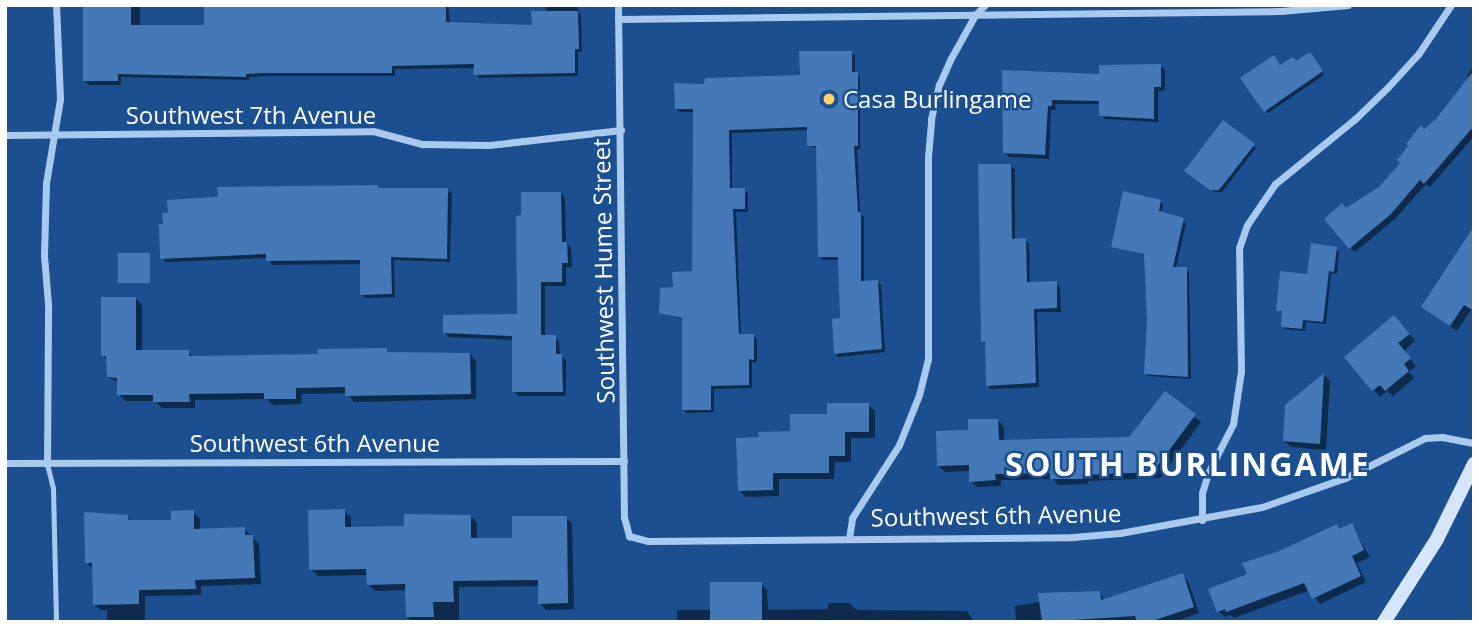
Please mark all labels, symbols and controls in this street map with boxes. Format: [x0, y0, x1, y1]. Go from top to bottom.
place label: Casa Burlingame [843, 85, 1031, 113]
marker: Casa Burlingame [821, 91, 837, 107]
street label: Southwest 7th Avenue [126, 101, 376, 129]
street label: Southwest Hume Street [586, 138, 620, 404]
street label: Southwest 6th Avenue [190, 429, 440, 457]
district label: SOUTH BURLINGAME [1007, 445, 1369, 483]
street label: Southwest 6th Avenue [870, 498, 1122, 532]

